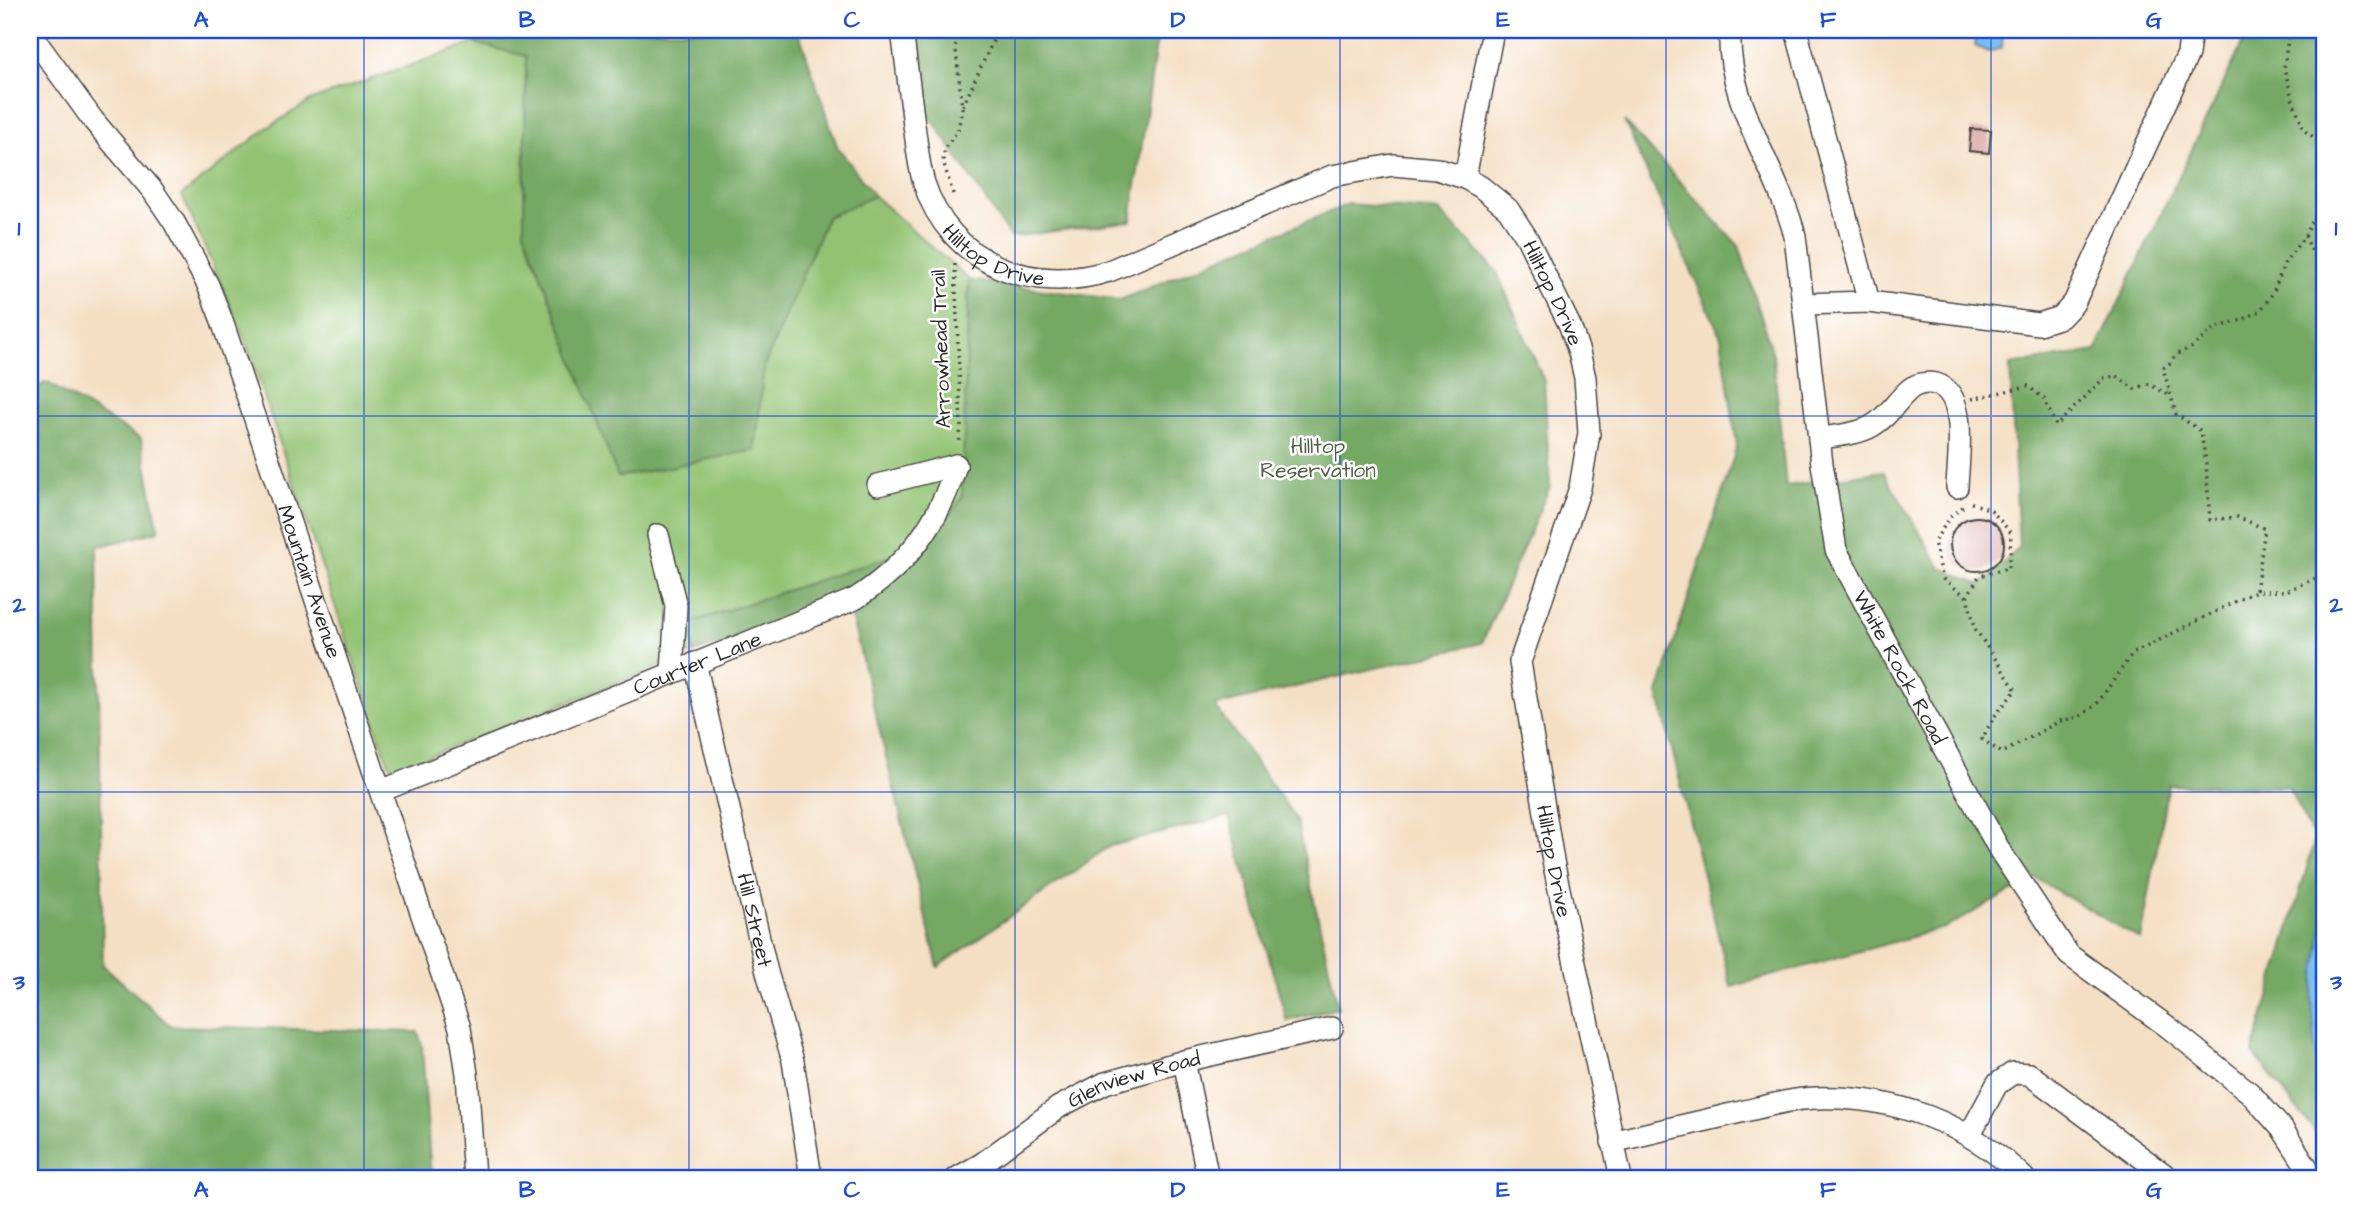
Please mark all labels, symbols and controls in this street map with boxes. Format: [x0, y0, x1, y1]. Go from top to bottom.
text: A [194, 4, 209, 36]
text: B [519, 4, 536, 36]
text: C [844, 4, 861, 36]
text: D [1171, 4, 1186, 36]
text: E [1496, 4, 1510, 36]
text: F [1820, 4, 1837, 36]
text: G [2146, 4, 2162, 36]
text: 1 [18, 212, 21, 244]
text: 1 [2335, 212, 2338, 244]
street label: Hilltop Drive [936, 217, 1046, 293]
street label: Hilltop Drive [1516, 235, 1590, 349]
street label: Arrowhead Trail [924, 269, 958, 429]
park label: Hilltop Reservation [1260, 432, 1376, 485]
street label: Mountain Avenue [270, 501, 349, 662]
street label: White Rock Road [1846, 585, 1954, 750]
text: 2 [11, 589, 26, 621]
text: 2 [2328, 589, 2343, 621]
street label: Courter Lane [629, 624, 766, 702]
street label: Hilltop Drive [1529, 803, 1579, 920]
street label: Hill Street [730, 870, 780, 971]
text: 3 [12, 966, 25, 998]
text: 3 [2329, 966, 2342, 998]
street label: Glenview Road [1062, 1043, 1203, 1115]
text: A [194, 1174, 209, 1206]
text: B [519, 1174, 536, 1206]
text: C [844, 1174, 861, 1206]
text: D [1171, 1174, 1186, 1206]
text: E [1496, 1174, 1510, 1206]
text: F [1820, 1174, 1837, 1206]
text: G [2146, 1174, 2162, 1206]

